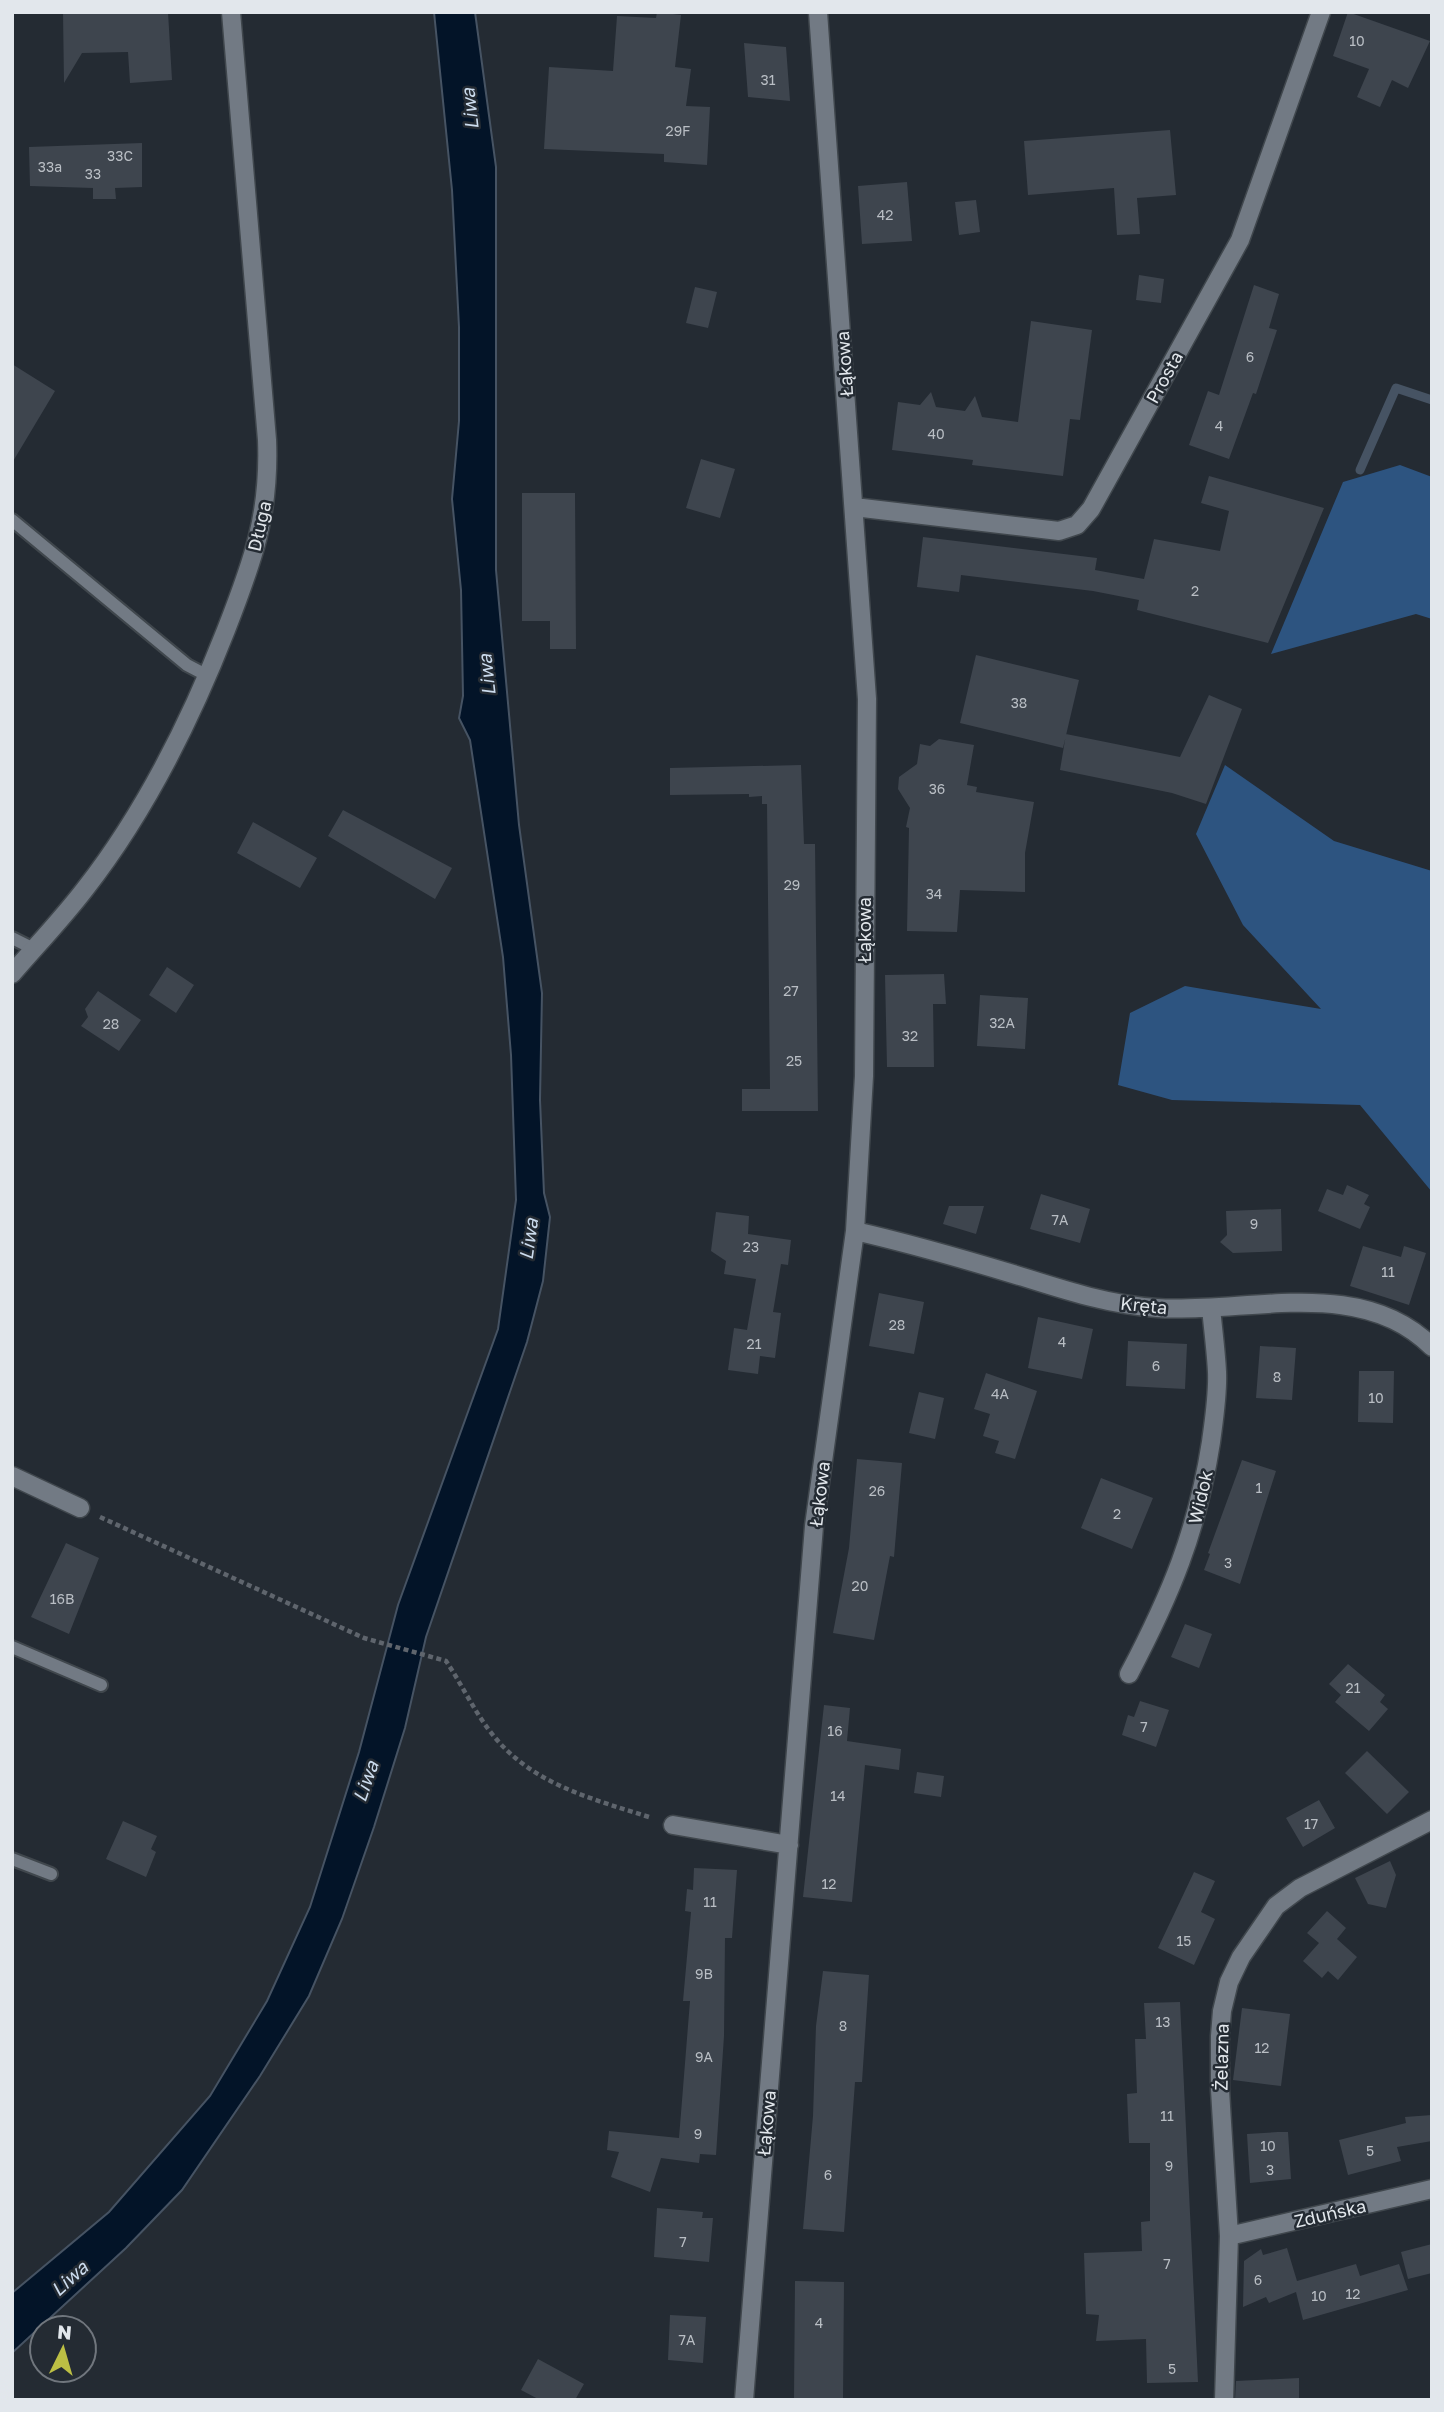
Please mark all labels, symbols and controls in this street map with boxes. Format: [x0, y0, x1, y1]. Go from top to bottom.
house number: 10 [1349, 32, 1365, 49]
house number: 31 [761, 71, 776, 88]
water label: Liwa [455, 86, 483, 131]
house number: 29F [666, 122, 690, 139]
house number: 33C [107, 147, 133, 164]
house number: 33a [38, 158, 62, 175]
house number: 33 [85, 165, 101, 182]
house number: 42 [877, 206, 893, 223]
street label: Łąkowa [831, 330, 857, 398]
street label: Prosta [1141, 347, 1187, 407]
house number: 6 [1246, 348, 1254, 365]
house number: 4 [1215, 417, 1223, 434]
house number: 40 [927, 425, 945, 442]
street label: Długa [243, 499, 275, 553]
house number: 2 [1191, 582, 1199, 599]
water label: Liwa [472, 652, 500, 697]
house number: 38 [1011, 694, 1027, 711]
house number: 36 [929, 780, 945, 797]
house number: 29 [784, 876, 800, 893]
house number: 34 [926, 885, 942, 902]
street label: Łąkowa [853, 897, 875, 963]
house number: 27 [783, 982, 799, 999]
house number: 32A [989, 1014, 1015, 1031]
house number: 28 [103, 1015, 119, 1032]
house number: 32 [902, 1027, 918, 1044]
house number: 25 [786, 1052, 802, 1069]
house number: 7A [1052, 1211, 1069, 1228]
house number: 9 [1250, 1215, 1258, 1232]
water label: Liwa [514, 1216, 542, 1261]
house number: 23 [743, 1238, 759, 1255]
house number: 11 [1381, 1263, 1395, 1280]
street label: Kręta [1119, 1292, 1169, 1318]
house number: 28 [889, 1316, 905, 1333]
house number: 4 [1058, 1333, 1066, 1350]
house number: 21 [747, 1335, 762, 1352]
house number: 6 [1152, 1357, 1160, 1374]
house number: 8 [1273, 1368, 1281, 1385]
house number: 4A [991, 1385, 1010, 1402]
house number: 10 [1368, 1389, 1384, 1406]
street label: Łąkowa [804, 1460, 834, 1528]
street label: Widok [1183, 1468, 1217, 1526]
house number: 1 [1256, 1479, 1263, 1496]
house number: 26 [869, 1482, 885, 1499]
house number: 2 [1113, 1505, 1121, 1522]
house number: 3 [1224, 1554, 1232, 1571]
house number: 20 [852, 1577, 868, 1594]
house number: 16B [50, 1590, 74, 1607]
house number: 21 [1346, 1679, 1361, 1696]
house number: 7 [1140, 1718, 1148, 1735]
house number: 16 [827, 1722, 843, 1739]
water label: Liwa [347, 1756, 383, 1804]
house number: 14 [830, 1787, 846, 1804]
house number: 17 [1304, 1815, 1318, 1832]
house number: 12 [822, 1875, 836, 1892]
house number: 11 [703, 1893, 717, 1910]
house number: 15 [1177, 1932, 1191, 1949]
house number: 9B [695, 1965, 713, 1982]
house number: 13 [1156, 2013, 1170, 2030]
house number: 8 [839, 2017, 847, 2034]
street label: Żelazna [1209, 2023, 1233, 2091]
house number: 12 [1255, 2039, 1269, 2056]
house number: 9A [695, 2048, 714, 2065]
street label: Łąkowa [752, 2089, 780, 2157]
house number: 11 [1160, 2107, 1174, 2124]
house number: 9 [694, 2125, 702, 2142]
house number: 10 [1260, 2137, 1276, 2154]
house number: 5 [1366, 2142, 1374, 2159]
house number: 9 [1165, 2157, 1173, 2174]
house number: 3 [1266, 2161, 1274, 2178]
house number: 6 [824, 2166, 832, 2183]
street label: Zduńska [1292, 2194, 1368, 2232]
house number: 7 [679, 2233, 687, 2250]
water label: Liwa [46, 2255, 93, 2300]
house number: 7 [1163, 2255, 1171, 2272]
house number: 6 [1254, 2271, 1262, 2288]
house number: 12 [1346, 2285, 1360, 2302]
house number: 10 [1311, 2287, 1327, 2304]
north arrow [28, 2314, 98, 2384]
house number: 4 [815, 2314, 823, 2331]
text: N [56, 2319, 73, 2344]
house number: 7A [679, 2331, 696, 2348]
house number: 5 [1168, 2360, 1176, 2377]

